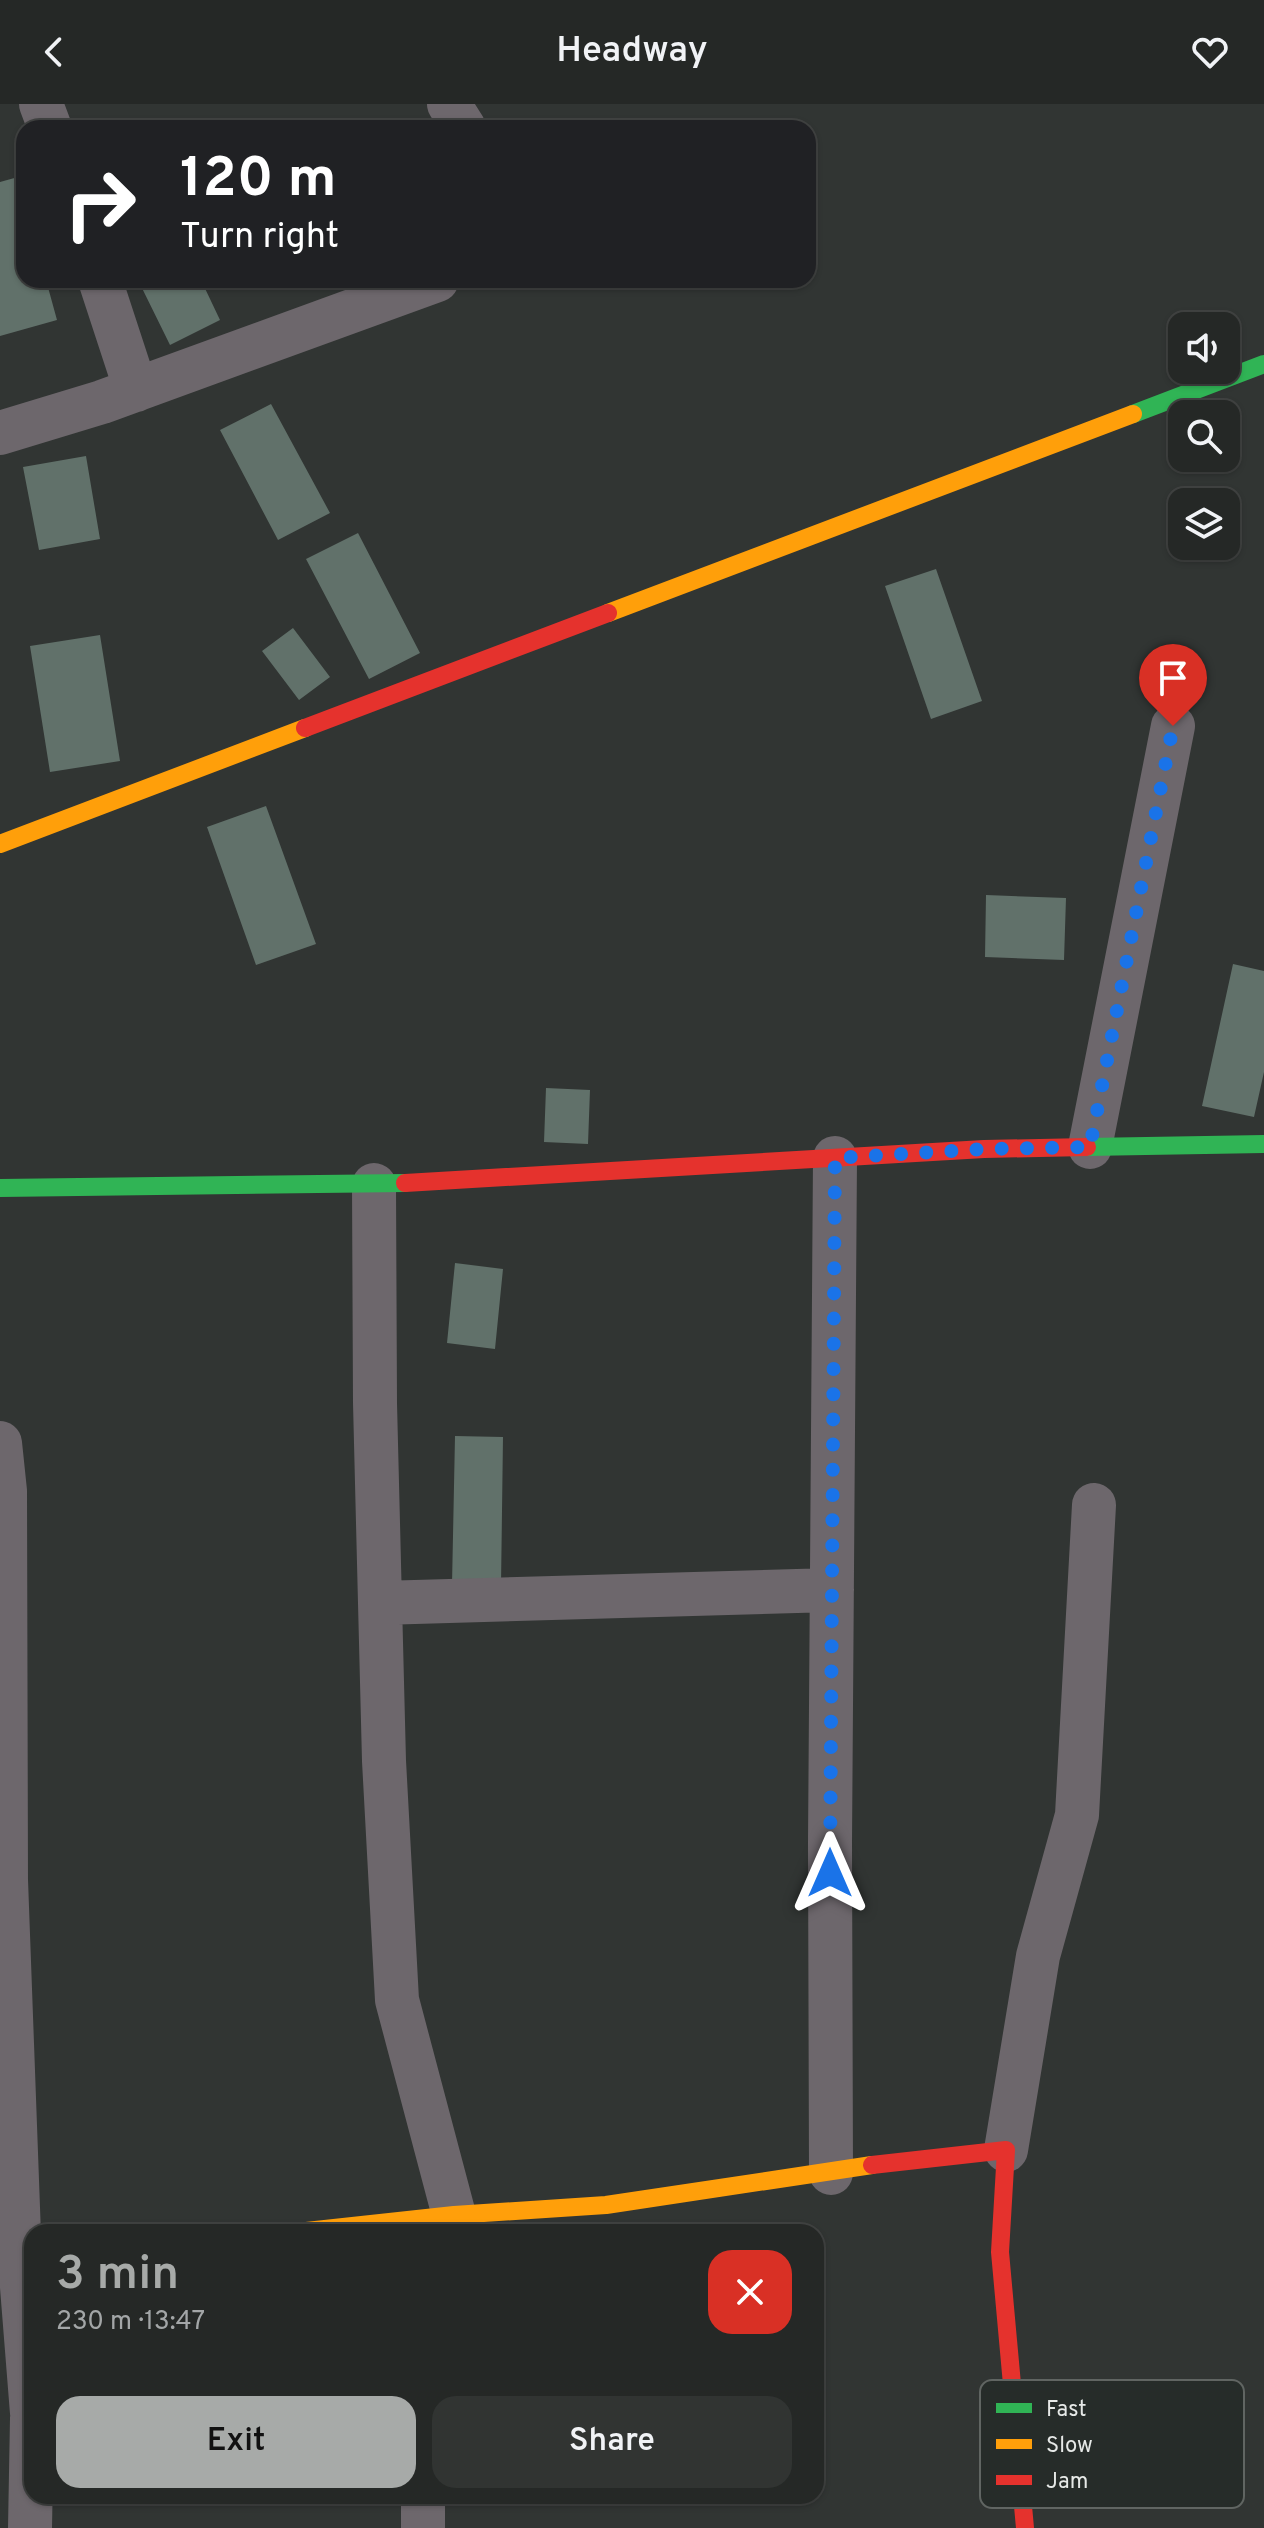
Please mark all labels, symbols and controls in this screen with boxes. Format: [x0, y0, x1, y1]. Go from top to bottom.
text: Headway [556, 29, 708, 75]
icon: back [32, 30, 76, 74]
icon: heart [1188, 30, 1232, 74]
text: 120 m [180, 146, 337, 216]
icon: right [48, 152, 152, 256]
text: Turn right [180, 215, 339, 261]
map controls [1168, 312, 1240, 560]
button: sound [1168, 312, 1240, 384]
button: search [1168, 400, 1240, 472]
button: layers [1168, 488, 1240, 560]
pin [1139, 644, 1207, 726]
icon: arrive [1151, 656, 1195, 700]
position arrow [788, 1831, 872, 1915]
text: 3 min [56, 2246, 179, 2306]
button: close [708, 2250, 792, 2334]
text: 230 m · 13:47 [56, 2306, 205, 2339]
legend [980, 2380, 1244, 2508]
button: Exit [56, 2396, 416, 2488]
button: Share [432, 2396, 792, 2488]
text: Fast [1046, 2397, 1087, 2424]
text: Slow [1046, 2433, 1093, 2460]
text: Jam [1046, 2469, 1089, 2496]

